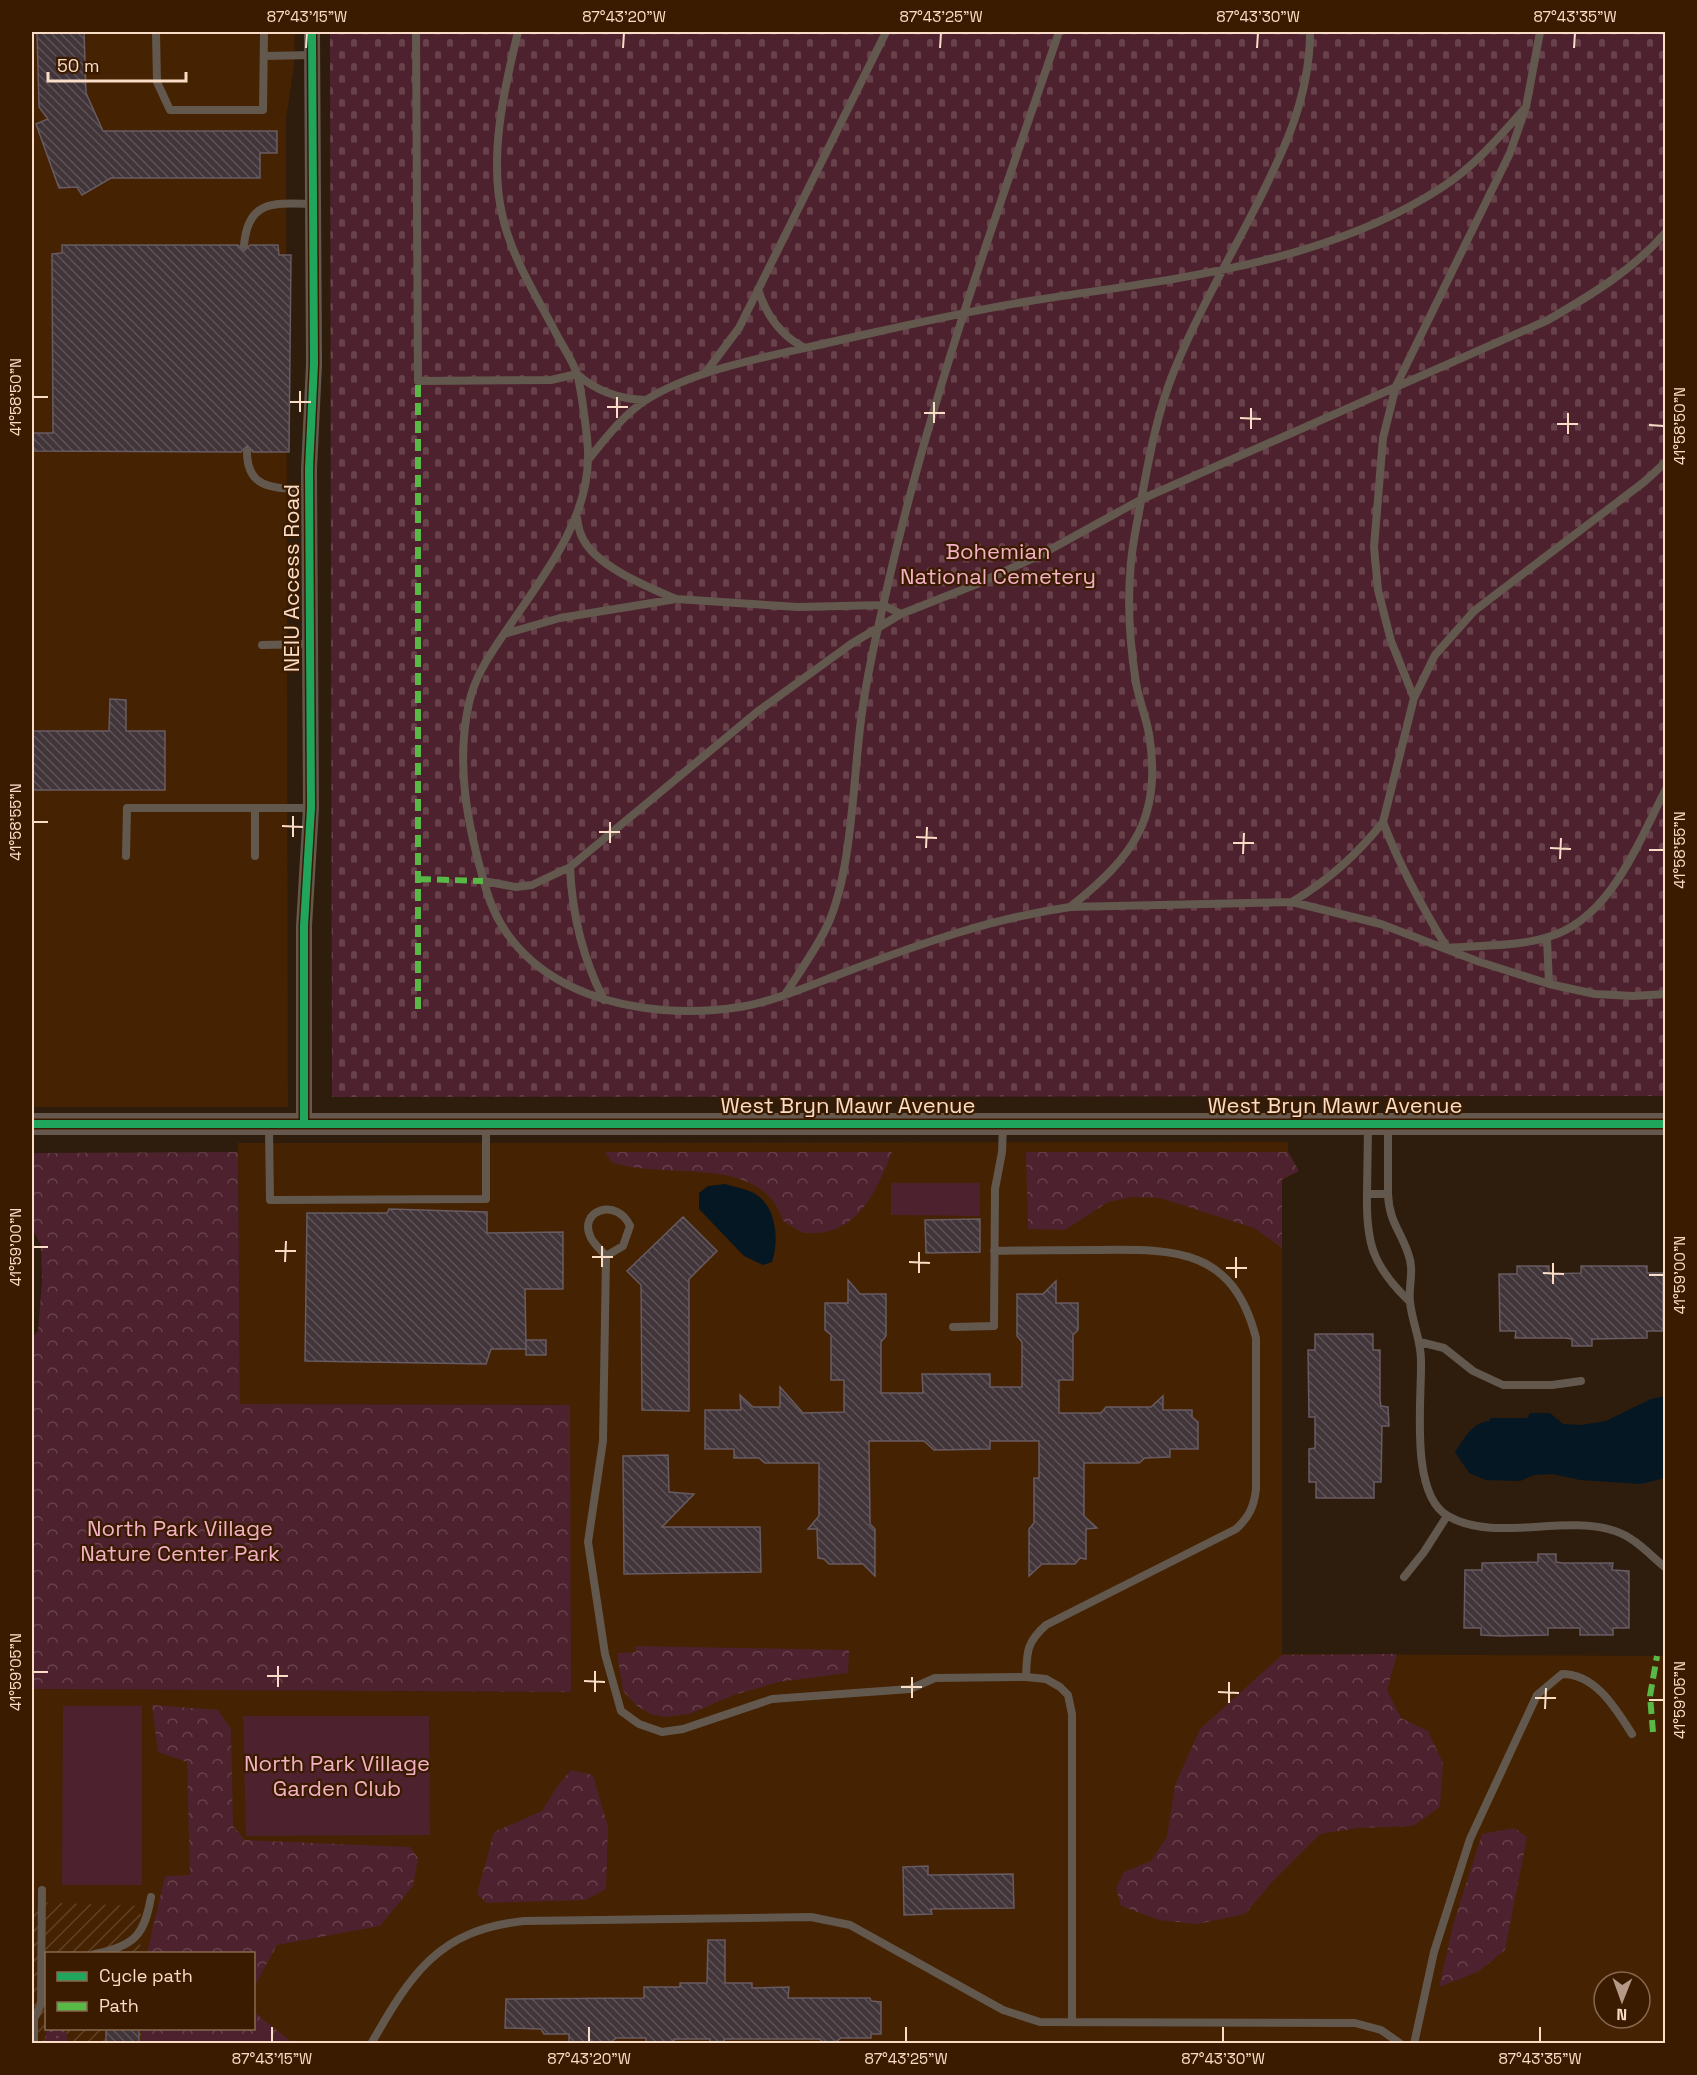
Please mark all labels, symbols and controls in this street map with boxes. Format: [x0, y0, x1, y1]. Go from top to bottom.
text: 87°43'15"W [267, 7, 347, 26]
text: 87°43'20"W [582, 7, 666, 26]
text: 87°43'25"W [899, 7, 983, 26]
text: 87°43'30"W [1216, 7, 1300, 26]
text: 87°43'35"W [1533, 7, 1617, 26]
scale bar [48, 45, 186, 83]
text: 50 m [57, 54, 99, 77]
text: 41°58'50"N [6, 358, 25, 436]
text: 41°58'50"N [1670, 387, 1689, 465]
street label: NEIU Access Road [277, 484, 305, 672]
park label: Bohemian National Cemetery [900, 537, 1096, 590]
text: 41°58'55"N [6, 783, 25, 861]
text: 41°58'55"N [1670, 811, 1689, 889]
street label: West Bryn Mawr Avenue [721, 1091, 975, 1119]
street label: West Bryn Mawr Avenue [1208, 1091, 1462, 1119]
text: 41°59'00"N [6, 1208, 25, 1286]
text: 41°59'00"N [1670, 1236, 1689, 1314]
park label: North Park Village Nature Center Park [80, 1514, 280, 1567]
text: 41°59'05"N [6, 1633, 25, 1711]
text: 41°59'05"N [1670, 1661, 1689, 1739]
park label: North Park Village Garden Club [244, 1749, 430, 1802]
legend [45, 1952, 255, 2030]
text: Cycle path [99, 1964, 193, 1987]
north arrow [1592, 1970, 1652, 2030]
text: Path [99, 1994, 139, 2017]
text: N [1616, 2004, 1627, 2025]
text: 87°43'15"W [232, 2049, 312, 2068]
text: 87°43'20"W [547, 2049, 631, 2068]
text: 87°43'25"W [864, 2049, 948, 2068]
text: 87°43'30"W [1181, 2049, 1265, 2068]
text: 87°43'35"W [1498, 2049, 1582, 2068]

